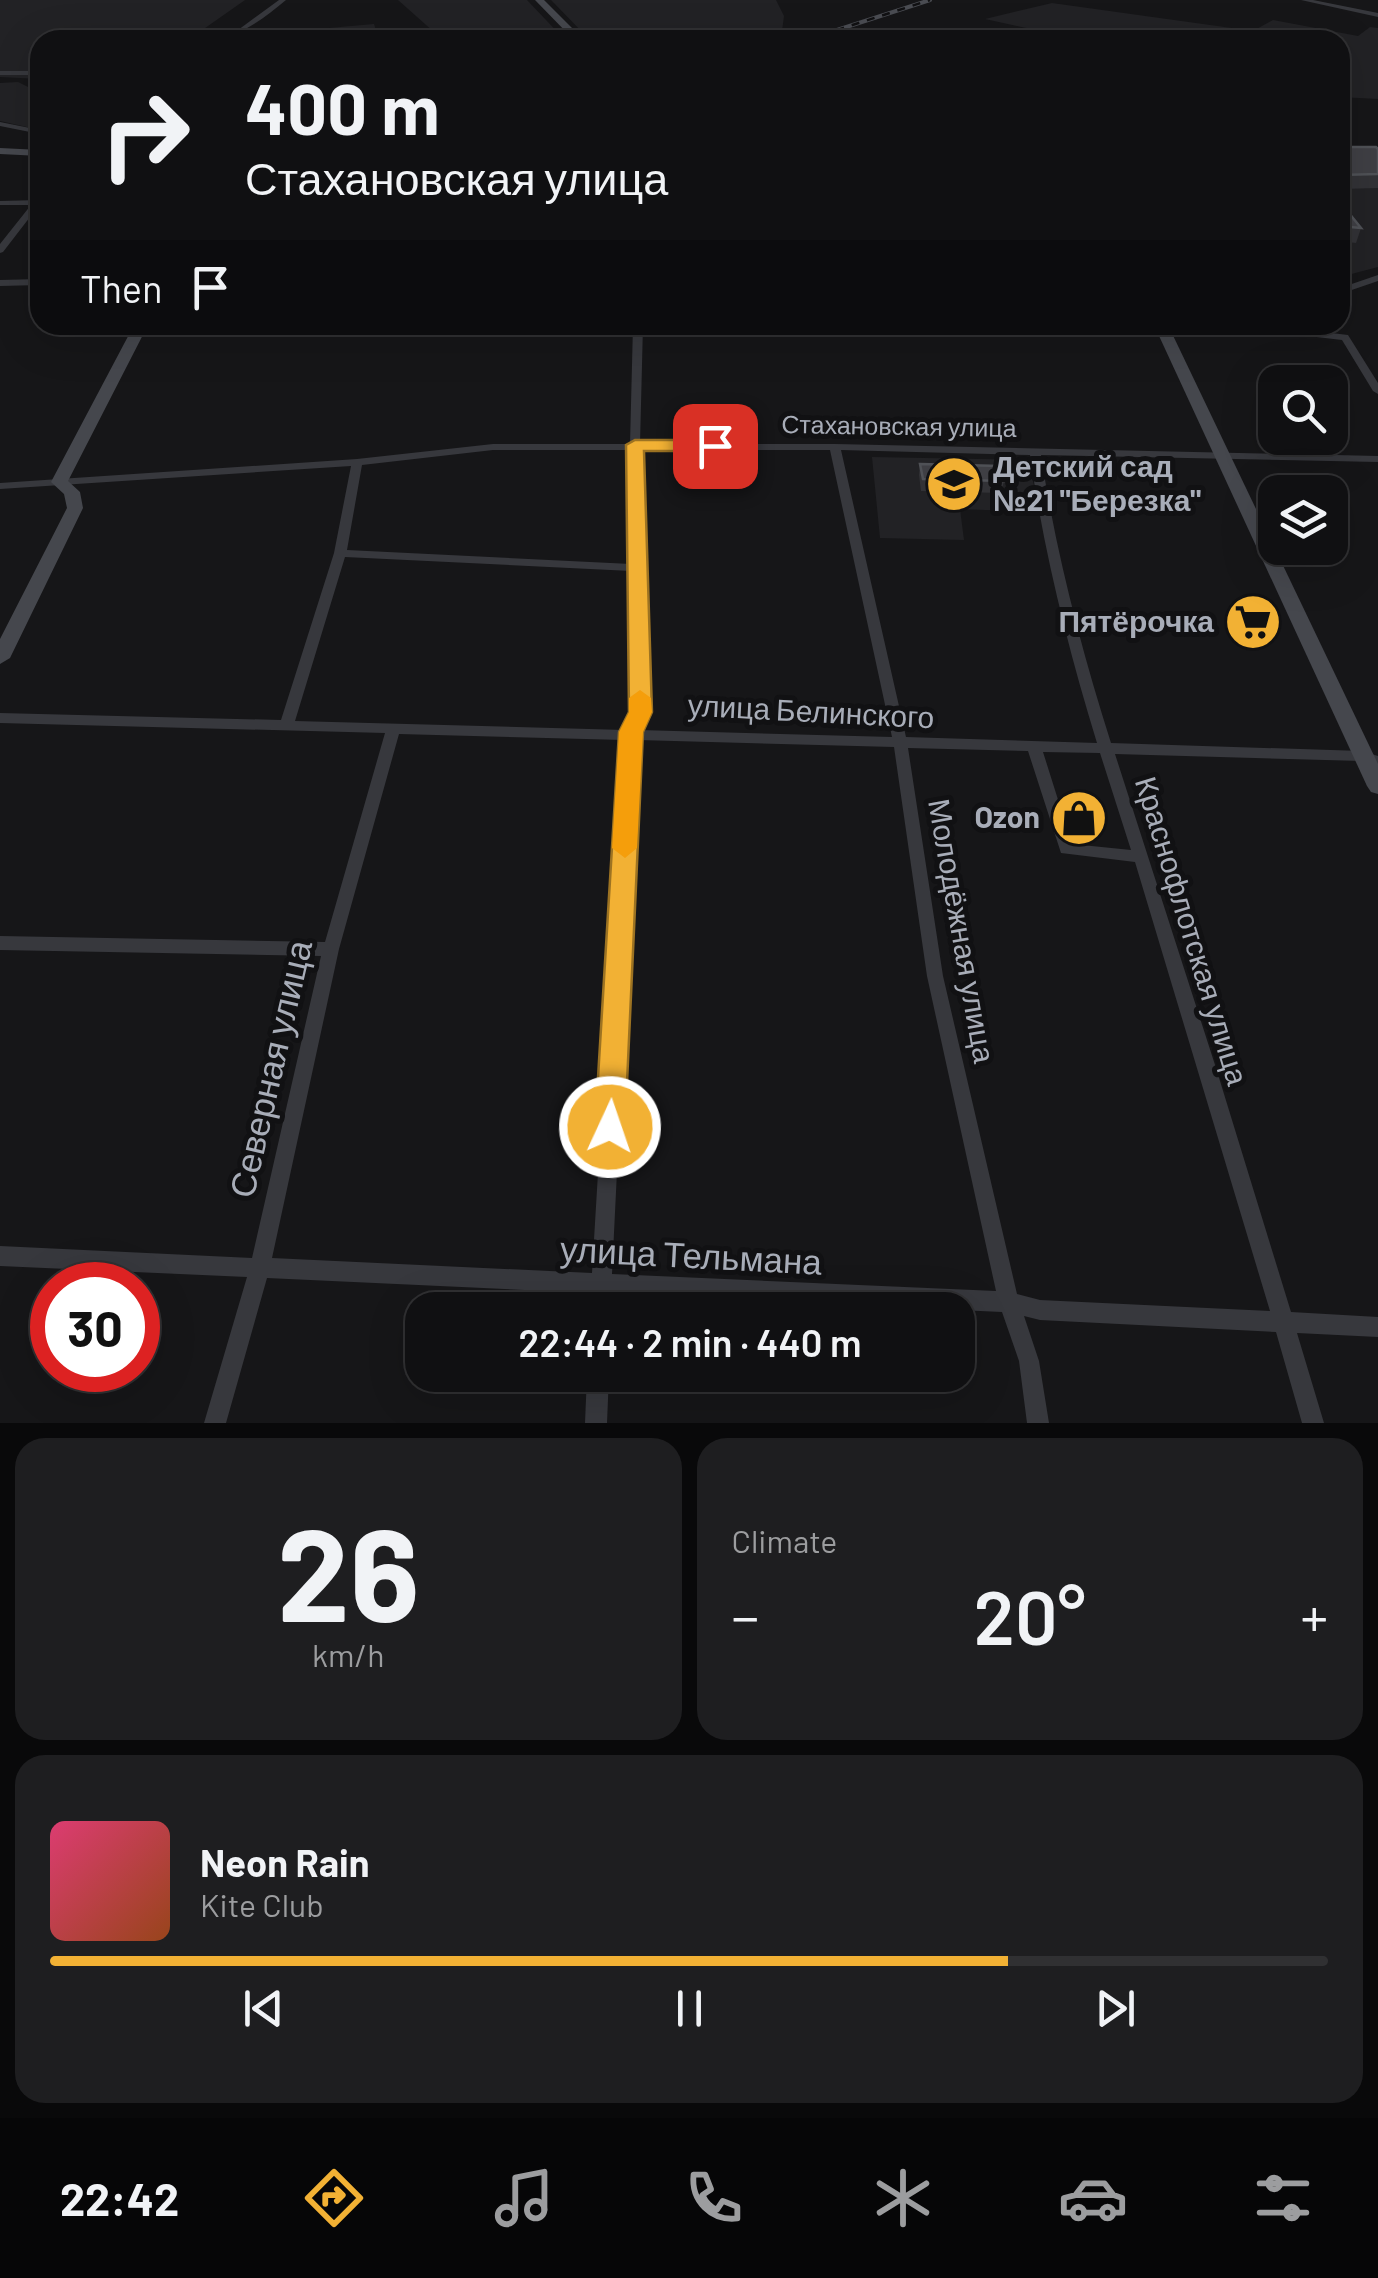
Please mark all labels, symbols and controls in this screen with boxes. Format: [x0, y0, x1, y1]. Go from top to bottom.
text: 400 m [245, 65, 440, 149]
icon: right [80, 70, 210, 200]
text: Стахановская улица [245, 150, 668, 204]
icon: arrive [183, 260, 238, 315]
text: Then [80, 265, 163, 311]
map controls [1258, 365, 1348, 565]
button: search [1258, 365, 1348, 455]
pin [673, 404, 758, 489]
street label: Стахановская улица [781, 408, 1017, 442]
icon: arrive [688, 419, 743, 474]
place label: Детский сад №21 "Березка" [993, 447, 1201, 517]
school or university icon: Детский сад №21 "Березка" [924, 454, 984, 514]
button: layers [1258, 475, 1348, 565]
supermarket icon: Пятёрочка [1223, 592, 1283, 652]
place label: Пятёрочка [1059, 602, 1214, 638]
street label: улица Белинского [687, 686, 935, 734]
street label: Краснофлотская улица [1129, 772, 1257, 1089]
shop icon: Ozon [1049, 788, 1109, 848]
street label: Молодёжная улица [922, 796, 1004, 1066]
place label: Ozon [974, 798, 1040, 834]
street label: Северная улица [219, 935, 319, 1201]
position arrow [558, 1075, 662, 1179]
street label: улица Тельмана [559, 1226, 824, 1282]
speed limit sign: 30 [30, 1262, 160, 1392]
text: 22:44 · 2 min · 440 m [519, 1319, 861, 1365]
text: 26 [277, 1492, 420, 1648]
text: Climate [732, 1521, 837, 1559]
text: 20° [974, 1570, 1086, 1660]
text: − [732, 1582, 759, 1648]
text: + [1300, 1582, 1328, 1648]
text: km/h [312, 1635, 384, 1673]
text: Neon Rain [200, 1839, 369, 1885]
text: Kite Club [200, 1885, 324, 1923]
icon: previous [236, 1981, 291, 2036]
icon: pause [662, 1981, 717, 2036]
icon: next [1088, 1981, 1143, 2036]
icon: directions [299, 2163, 369, 2233]
icon: music [489, 2163, 559, 2233]
icon: phone [679, 2163, 749, 2233]
icon: climate [868, 2163, 938, 2233]
icon: car [1058, 2163, 1128, 2233]
icon: filters [1248, 2163, 1318, 2233]
text: 22:42 [60, 2171, 179, 2225]

